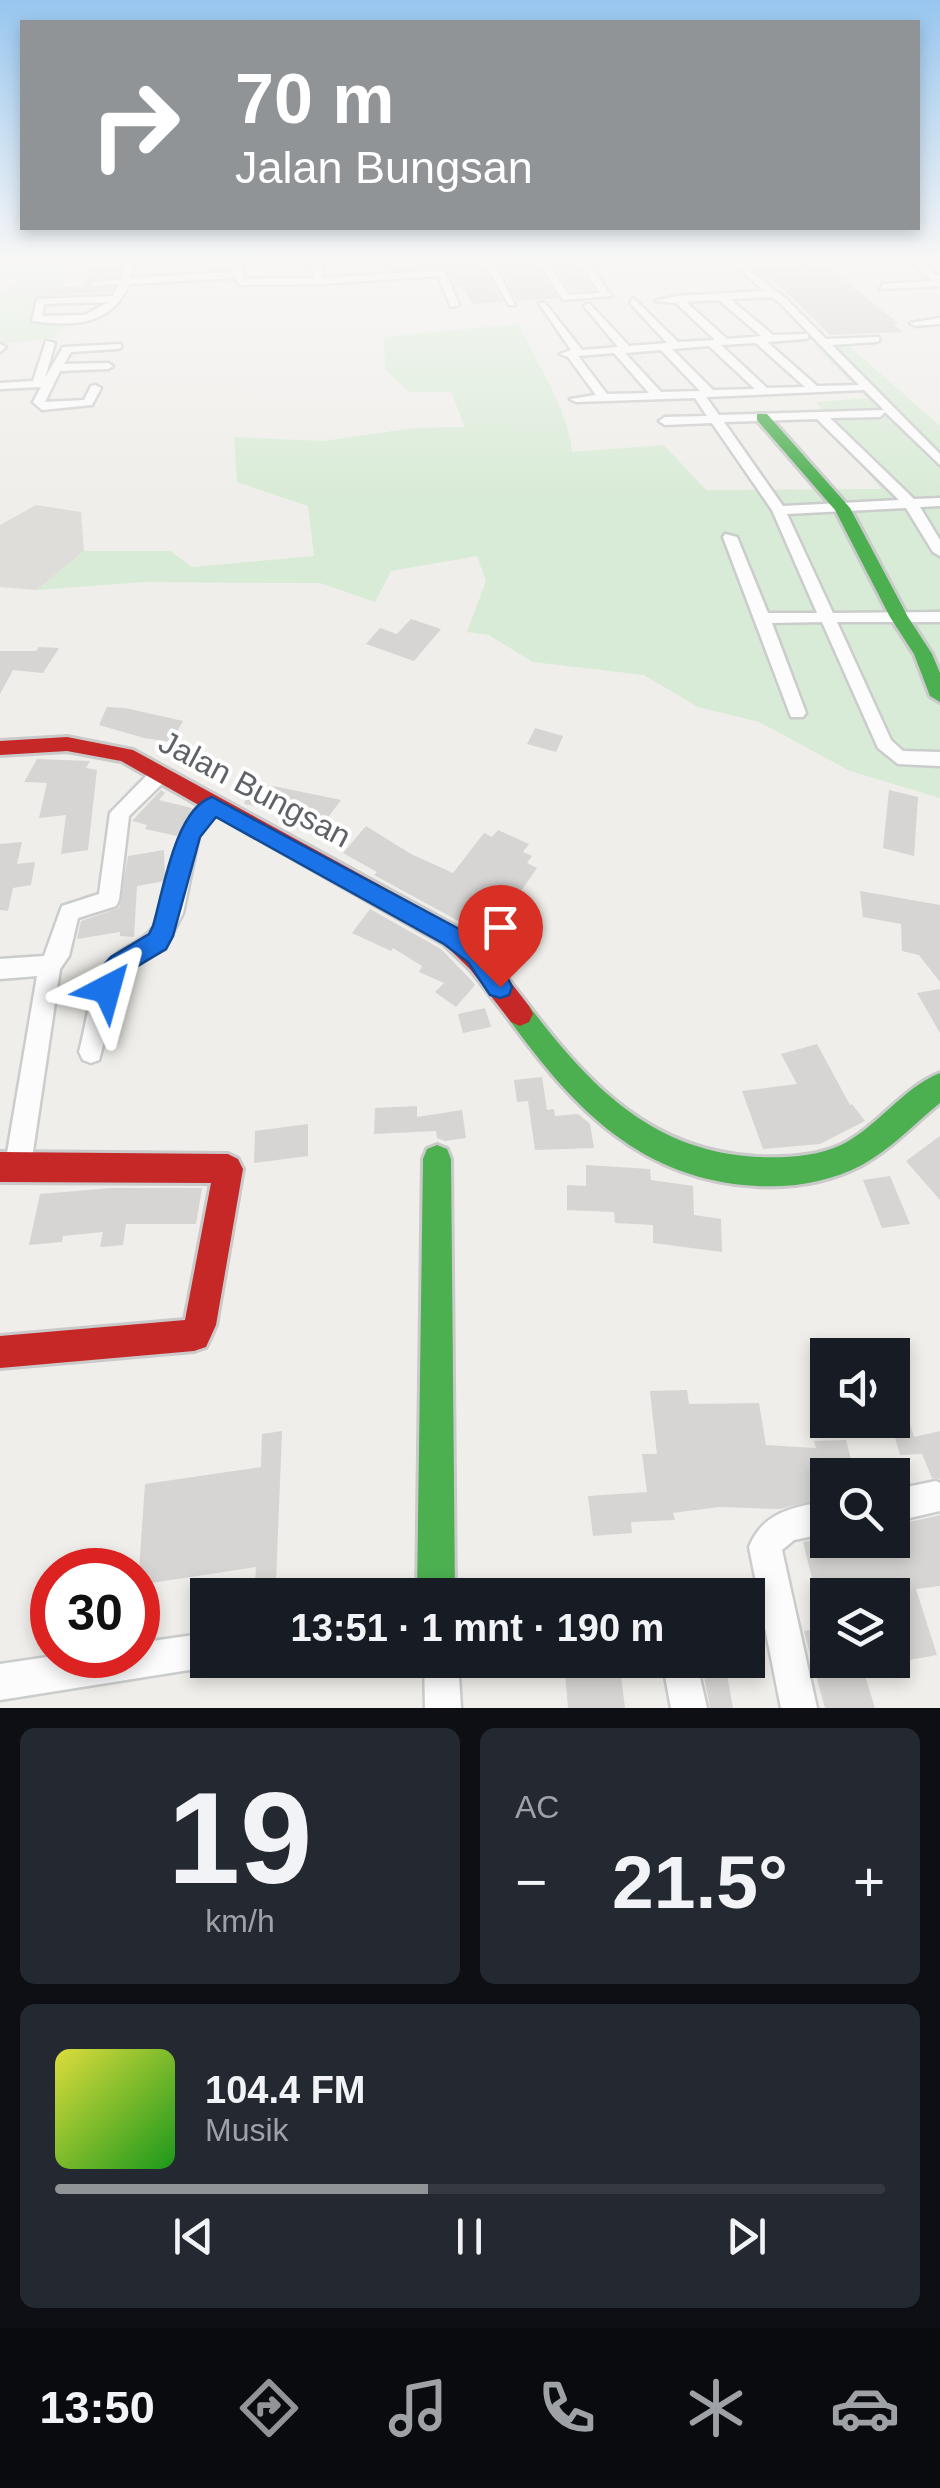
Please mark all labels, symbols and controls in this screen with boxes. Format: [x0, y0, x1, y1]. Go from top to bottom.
icon: right [70, 60, 200, 190]
text: 70 m [235, 60, 395, 138]
text: Jalan Bungsan [235, 142, 533, 193]
street label: Jalan Bungsan [153, 723, 357, 855]
pin [458, 885, 543, 988]
icon: arrive [473, 900, 528, 955]
position arrow [55, 937, 159, 1041]
map controls [810, 1338, 910, 1678]
button: sound [810, 1338, 910, 1438]
button: search [810, 1458, 910, 1558]
speed limit sign: 30 [30, 1548, 160, 1678]
button: layers [810, 1578, 910, 1678]
text: 13:51 · 1 mnt · 190 m [291, 1607, 664, 1649]
text: 19 [168, 1765, 312, 1911]
text: AC [515, 1789, 559, 1825]
text: 21.5° [612, 1840, 788, 1924]
text: − [515, 1851, 547, 1913]
text: + [853, 1851, 885, 1913]
text: km/h [205, 1903, 275, 1939]
text: 104.4 FM [205, 2069, 366, 2111]
text: Musik [205, 2112, 289, 2148]
icon: previous [166, 2209, 221, 2264]
icon: pause [442, 2209, 497, 2264]
icon: next [719, 2209, 774, 2264]
icon: directions [234, 2373, 304, 2443]
icon: music [383, 2373, 453, 2443]
icon: phone [532, 2373, 602, 2443]
icon: climate [681, 2373, 751, 2443]
icon: car [830, 2373, 900, 2443]
text: 13:50 [40, 2382, 155, 2433]

